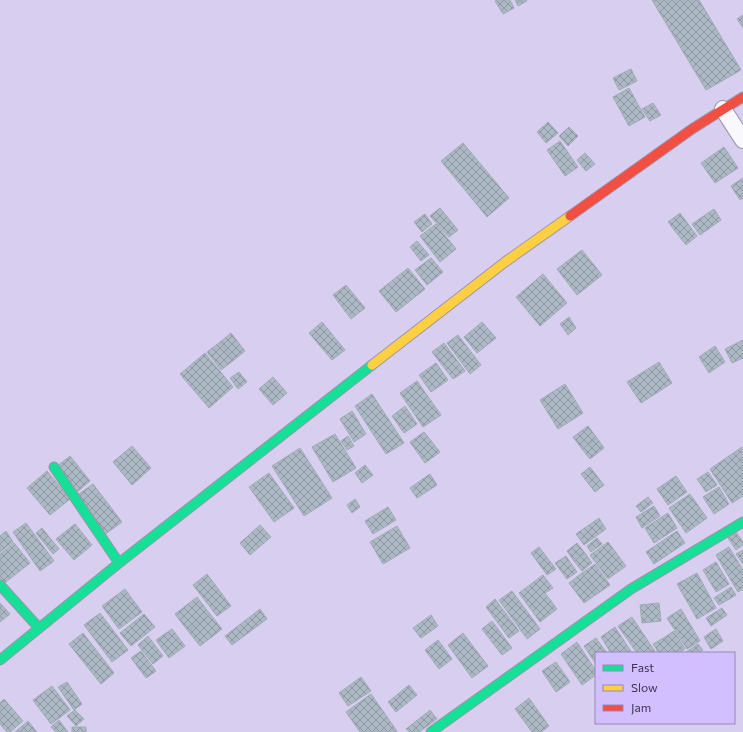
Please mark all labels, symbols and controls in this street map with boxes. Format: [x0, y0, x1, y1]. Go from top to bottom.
legend [595, 652, 735, 724]
text: Fast [631, 660, 654, 674]
text: Slow [631, 680, 658, 694]
text: Jam [631, 700, 651, 715]

